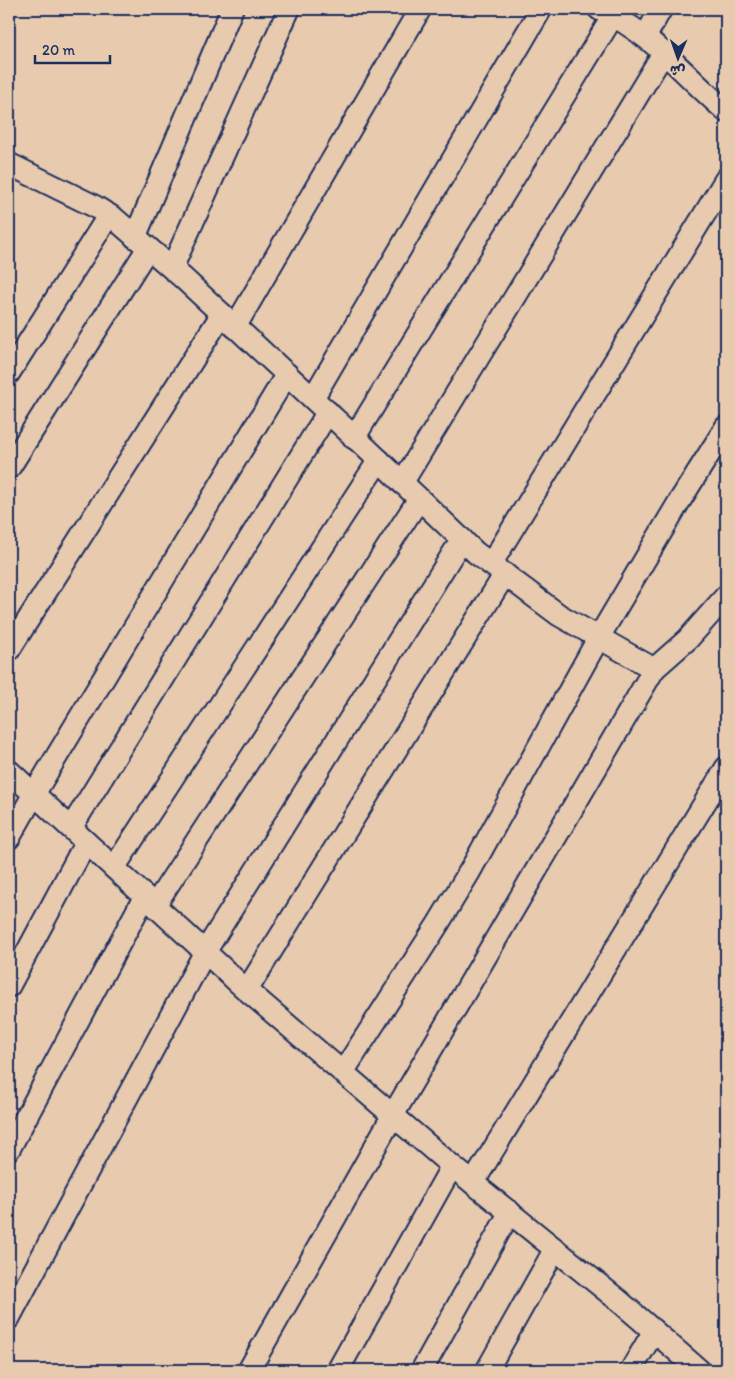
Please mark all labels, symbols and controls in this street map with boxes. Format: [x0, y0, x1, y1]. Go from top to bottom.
scale bar [35, 32, 110, 64]
north arrow [652, 32, 702, 82]
text: 20 m [42, 41, 76, 59]
text: ش [670, 62, 686, 79]

